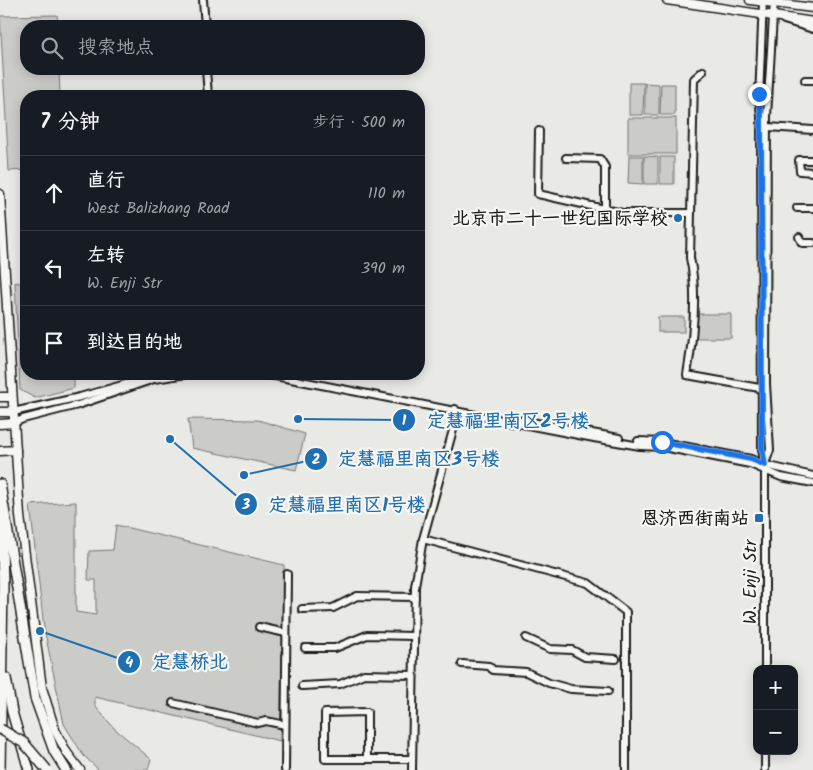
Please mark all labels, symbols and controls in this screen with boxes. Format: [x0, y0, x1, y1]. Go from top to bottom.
search box [20, 20, 425, 75]
text: 搜索地点 [78, 33, 154, 63]
icon: search [38, 34, 66, 62]
route end [748, 83, 771, 106]
text: 7 分钟 [40, 106, 100, 139]
text: 步行 · 500 m [313, 110, 405, 135]
text: 直行 [87, 166, 125, 196]
icon: ahead [40, 179, 68, 207]
text: 110 m [368, 181, 405, 206]
text: West Balizhang Road [87, 196, 229, 221]
place label: 北京市二十一世纪国际学校 [452, 205, 668, 234]
marker: 北京市二十一世纪国际学校 [672, 212, 684, 224]
text: 左转 [87, 241, 125, 271]
icon: left [40, 254, 68, 282]
text: 390 m [361, 256, 405, 281]
text: W. Enji Str [87, 271, 162, 296]
text: 到达目的地 [87, 328, 182, 358]
icon: arrive [40, 329, 68, 357]
callout: 定慧福里南区2号楼 [391, 403, 599, 437]
text: 定慧福里南区2号楼 [426, 407, 590, 437]
text: 1 [402, 409, 407, 433]
route start [651, 431, 674, 454]
callout: 定慧福里南区3号楼 [303, 442, 511, 476]
text: 定慧福里南区3号楼 [338, 445, 500, 475]
text: 2 [312, 448, 321, 472]
callout: 定慧福里南区1号楼 [233, 487, 436, 521]
text: 定慧福里南区1号楼 [268, 491, 426, 521]
text: 3 [241, 493, 250, 517]
place label: 恩济西街南站 [641, 505, 749, 534]
marker: 恩济西街南站 [753, 512, 765, 524]
street label: W. Enji Str [737, 539, 766, 624]
callout: 定慧桥北 [117, 645, 238, 679]
text: 定慧桥北 [152, 648, 228, 678]
text: 4 [125, 651, 133, 675]
map controls [753, 665, 798, 755]
button: + [753, 665, 798, 710]
button: − [753, 710, 798, 755]

